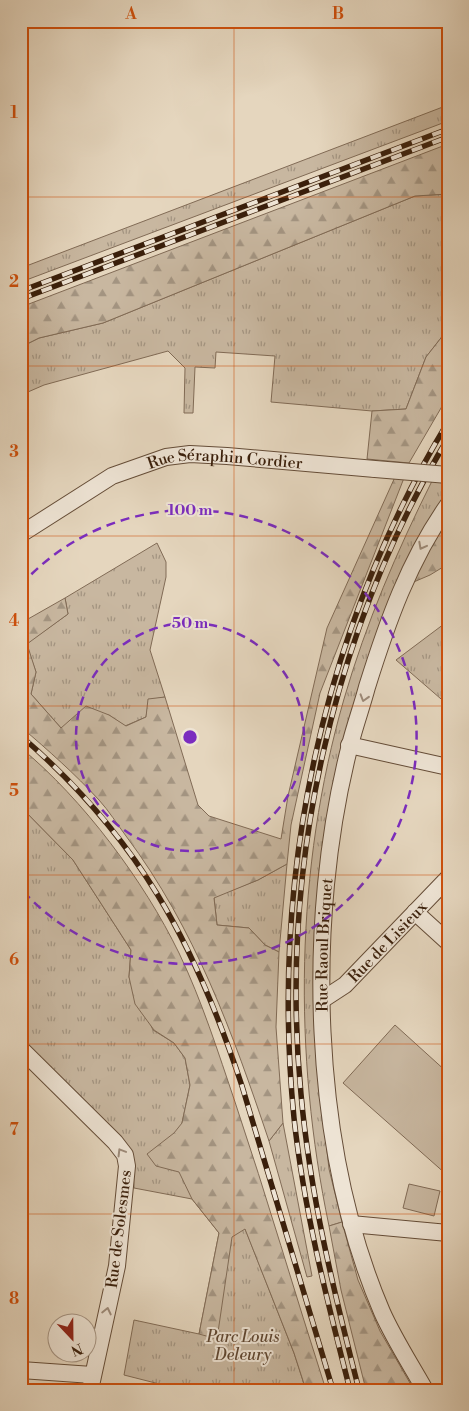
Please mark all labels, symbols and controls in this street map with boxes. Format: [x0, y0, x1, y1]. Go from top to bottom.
text: A [124, 4, 137, 24]
text: B [332, 4, 344, 24]
text: 1 [10, 103, 18, 123]
text: 2 [9, 272, 19, 292]
text: 3 [9, 442, 19, 462]
street label: Rue Séraphin Cordier [144, 445, 304, 474]
text: 100 m [168, 501, 213, 520]
one-way arrow [418, 541, 428, 550]
text: 4 [9, 611, 20, 631]
text: 50 m [172, 614, 208, 633]
one-way arrow [360, 693, 370, 701]
centre of rings [181, 728, 199, 746]
text: 5 [9, 781, 19, 801]
street label: Rue Raoul Briquet [312, 877, 338, 1012]
street label: Rue de Lisieux [344, 896, 432, 987]
text: 6 [9, 950, 19, 970]
text: 7 [9, 1120, 19, 1140]
one-way arrow [118, 1148, 128, 1157]
street label: Rue de Solesmes [102, 1169, 136, 1289]
text: 8 [9, 1289, 19, 1309]
one-way arrow [101, 1306, 112, 1315]
north arrow [48, 1314, 98, 1364]
park label: Parc Louis Deleury [205, 1327, 280, 1365]
text: N [68, 1339, 85, 1360]

